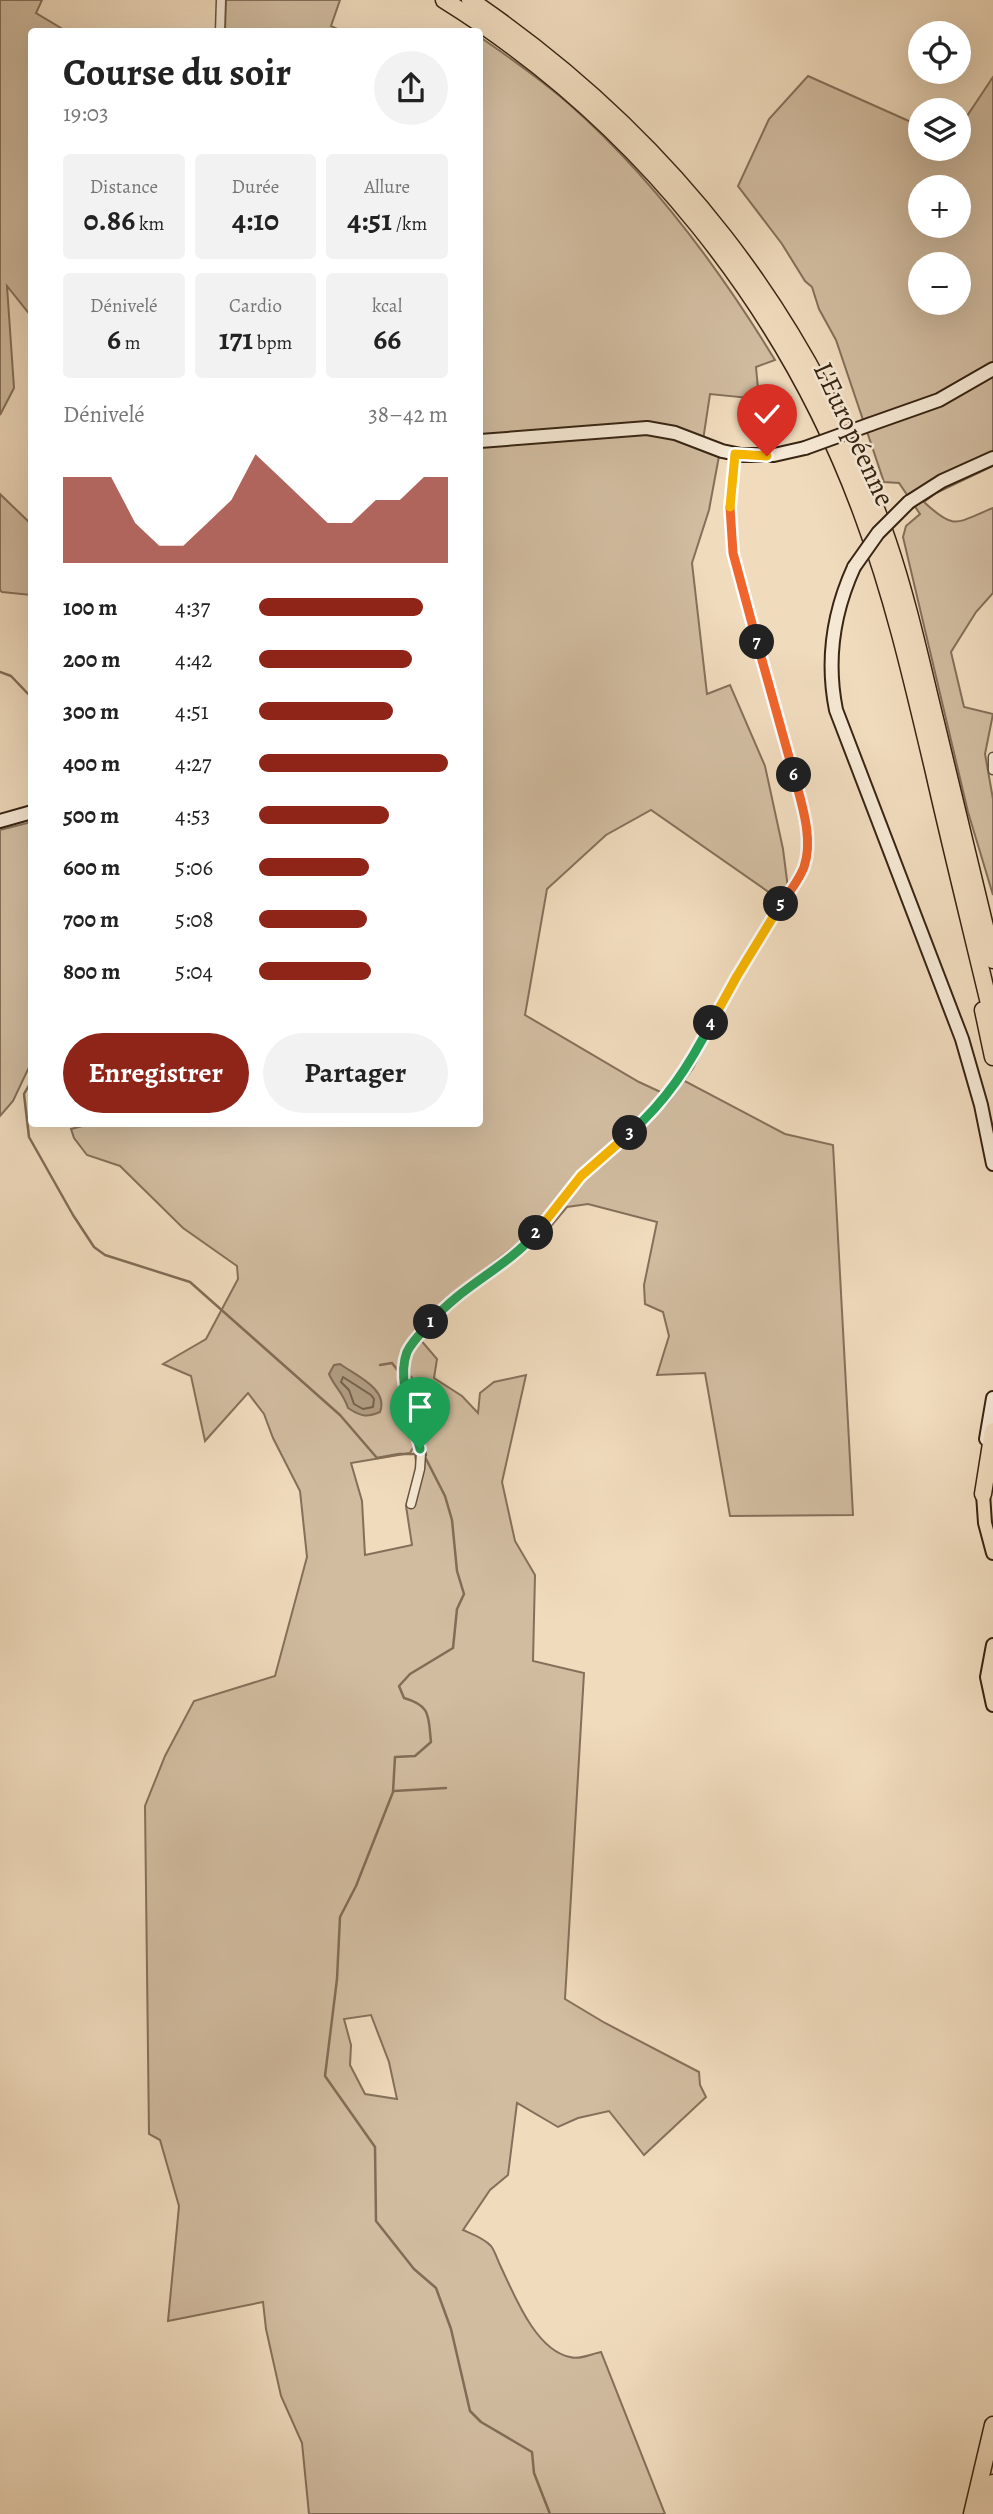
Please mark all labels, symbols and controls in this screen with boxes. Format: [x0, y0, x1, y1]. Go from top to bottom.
map controls [908, 21, 971, 315]
button: locate [908, 21, 971, 84]
text: Course du soir [63, 46, 291, 98]
button: share [374, 51, 448, 125]
text: 19:03 [63, 98, 109, 129]
button: layers [908, 98, 971, 161]
text: Distance [90, 174, 158, 200]
text: Durée [232, 174, 279, 200]
text: Allure [364, 174, 410, 200]
button: + [908, 175, 971, 238]
text: 0.86 [83, 200, 135, 240]
text: 4:10 [232, 200, 279, 240]
text: 4:51 [347, 200, 392, 240]
text: km [135, 211, 164, 237]
text: /km [392, 211, 427, 237]
button: − [908, 252, 971, 315]
text: Dénivelé [90, 293, 158, 319]
text: Cardio [229, 293, 282, 319]
text: kcal [372, 293, 402, 319]
text: 6 [107, 319, 121, 359]
text: 171 [219, 319, 253, 359]
text: 66 [373, 319, 401, 359]
text: m [121, 330, 141, 356]
text: bpm [253, 330, 292, 356]
street label: L'Européenne [804, 356, 904, 512]
pin [737, 384, 797, 456]
icon: check [748, 395, 786, 433]
text: Dénivelé [63, 399, 145, 430]
text: 38–42 m [368, 399, 448, 430]
text: 100 m [63, 592, 118, 623]
text: 4:37 [175, 592, 210, 623]
pin: 7 [740, 624, 774, 660]
text: 7 [752, 628, 761, 654]
text: 200 m [63, 644, 121, 675]
text: 4:42 [175, 644, 212, 675]
text: 300 m [63, 696, 119, 727]
text: 4:51 [175, 696, 209, 727]
text: 400 m [63, 748, 120, 779]
text: 4:27 [175, 748, 211, 779]
pin: 6 [776, 758, 812, 792]
text: 6 [789, 761, 798, 787]
text: 500 m [63, 800, 119, 831]
text: 4:53 [175, 800, 210, 831]
text: 600 m [63, 852, 120, 883]
text: 5:06 [175, 852, 213, 883]
pin: 5 [764, 886, 798, 922]
text: 5 [776, 890, 785, 916]
text: 700 m [63, 904, 119, 935]
text: 5:08 [175, 904, 214, 935]
text: 800 m [63, 956, 120, 987]
text: 5:04 [175, 956, 213, 987]
pin: 4 [694, 1006, 728, 1040]
text: 4 [706, 1009, 715, 1035]
button: Enregistrer [63, 1033, 249, 1113]
button: Partager [263, 1033, 448, 1113]
pin: 3 [612, 1116, 648, 1150]
text: 3 [625, 1119, 634, 1145]
pin: 2 [518, 1216, 554, 1250]
text: 2 [531, 1219, 540, 1245]
pin: 1 [414, 1304, 448, 1340]
text: 1 [427, 1308, 434, 1334]
pin [390, 1377, 450, 1449]
icon: arrive [401, 1388, 439, 1426]

